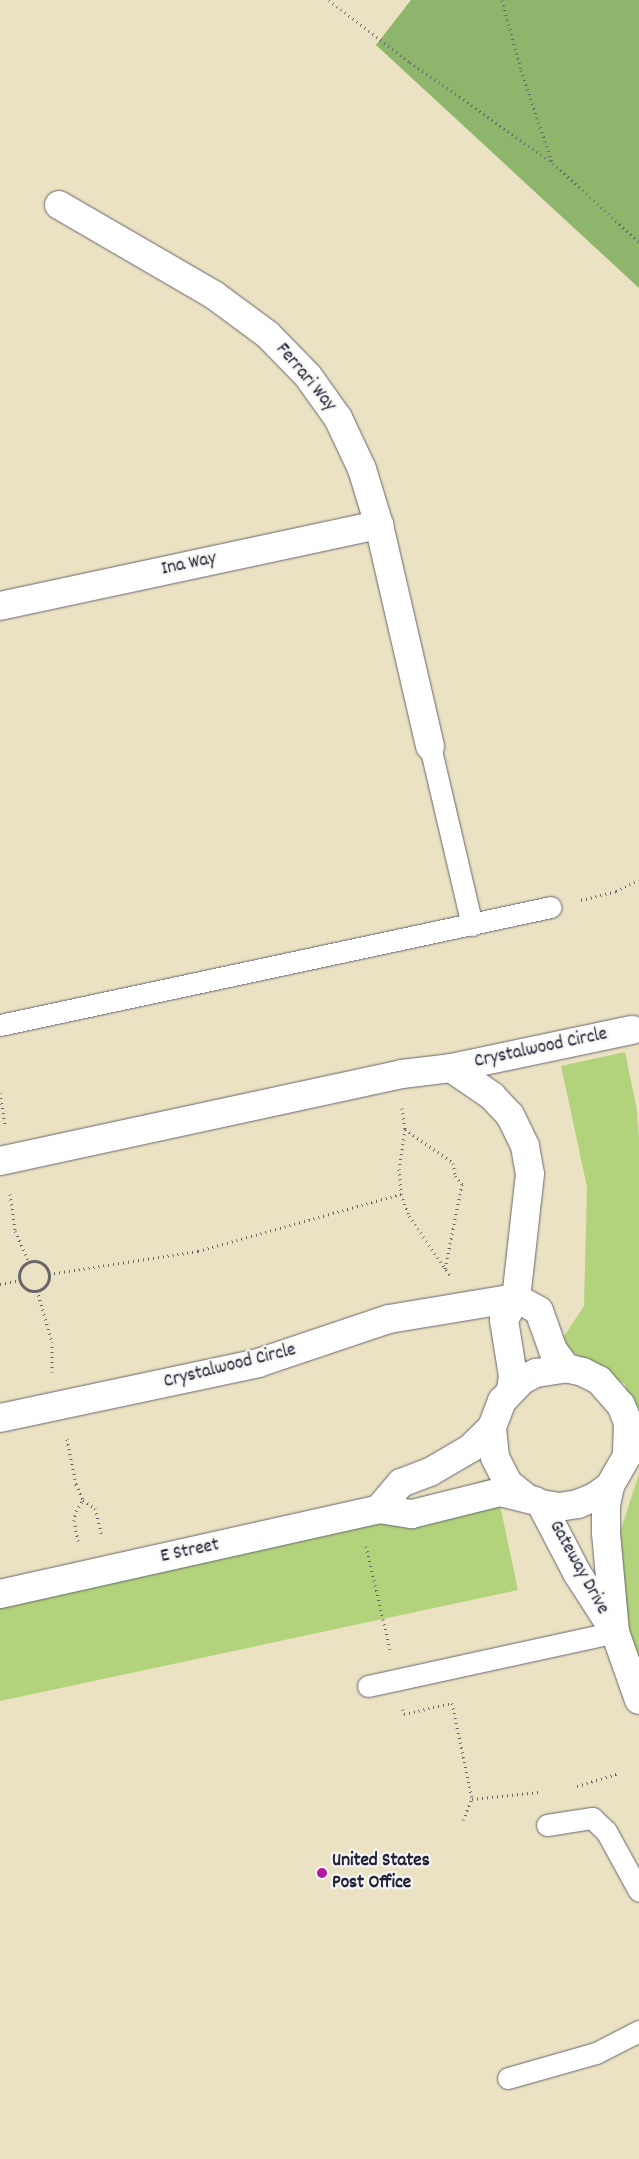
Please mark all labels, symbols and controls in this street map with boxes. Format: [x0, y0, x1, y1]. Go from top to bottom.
street label: Ferrari Way [270, 339, 340, 417]
street label: Ina Way [160, 548, 218, 582]
street label: Crystalwood Circle [472, 1024, 610, 1074]
street label: Crystalwood Circle [162, 1340, 298, 1394]
street label: Gateway Drive [543, 1517, 613, 1619]
street label: E Street [159, 1535, 221, 1569]
place label: United States Post Office [332, 1851, 430, 1895]
marker: United States Post Office [316, 1867, 328, 1879]

